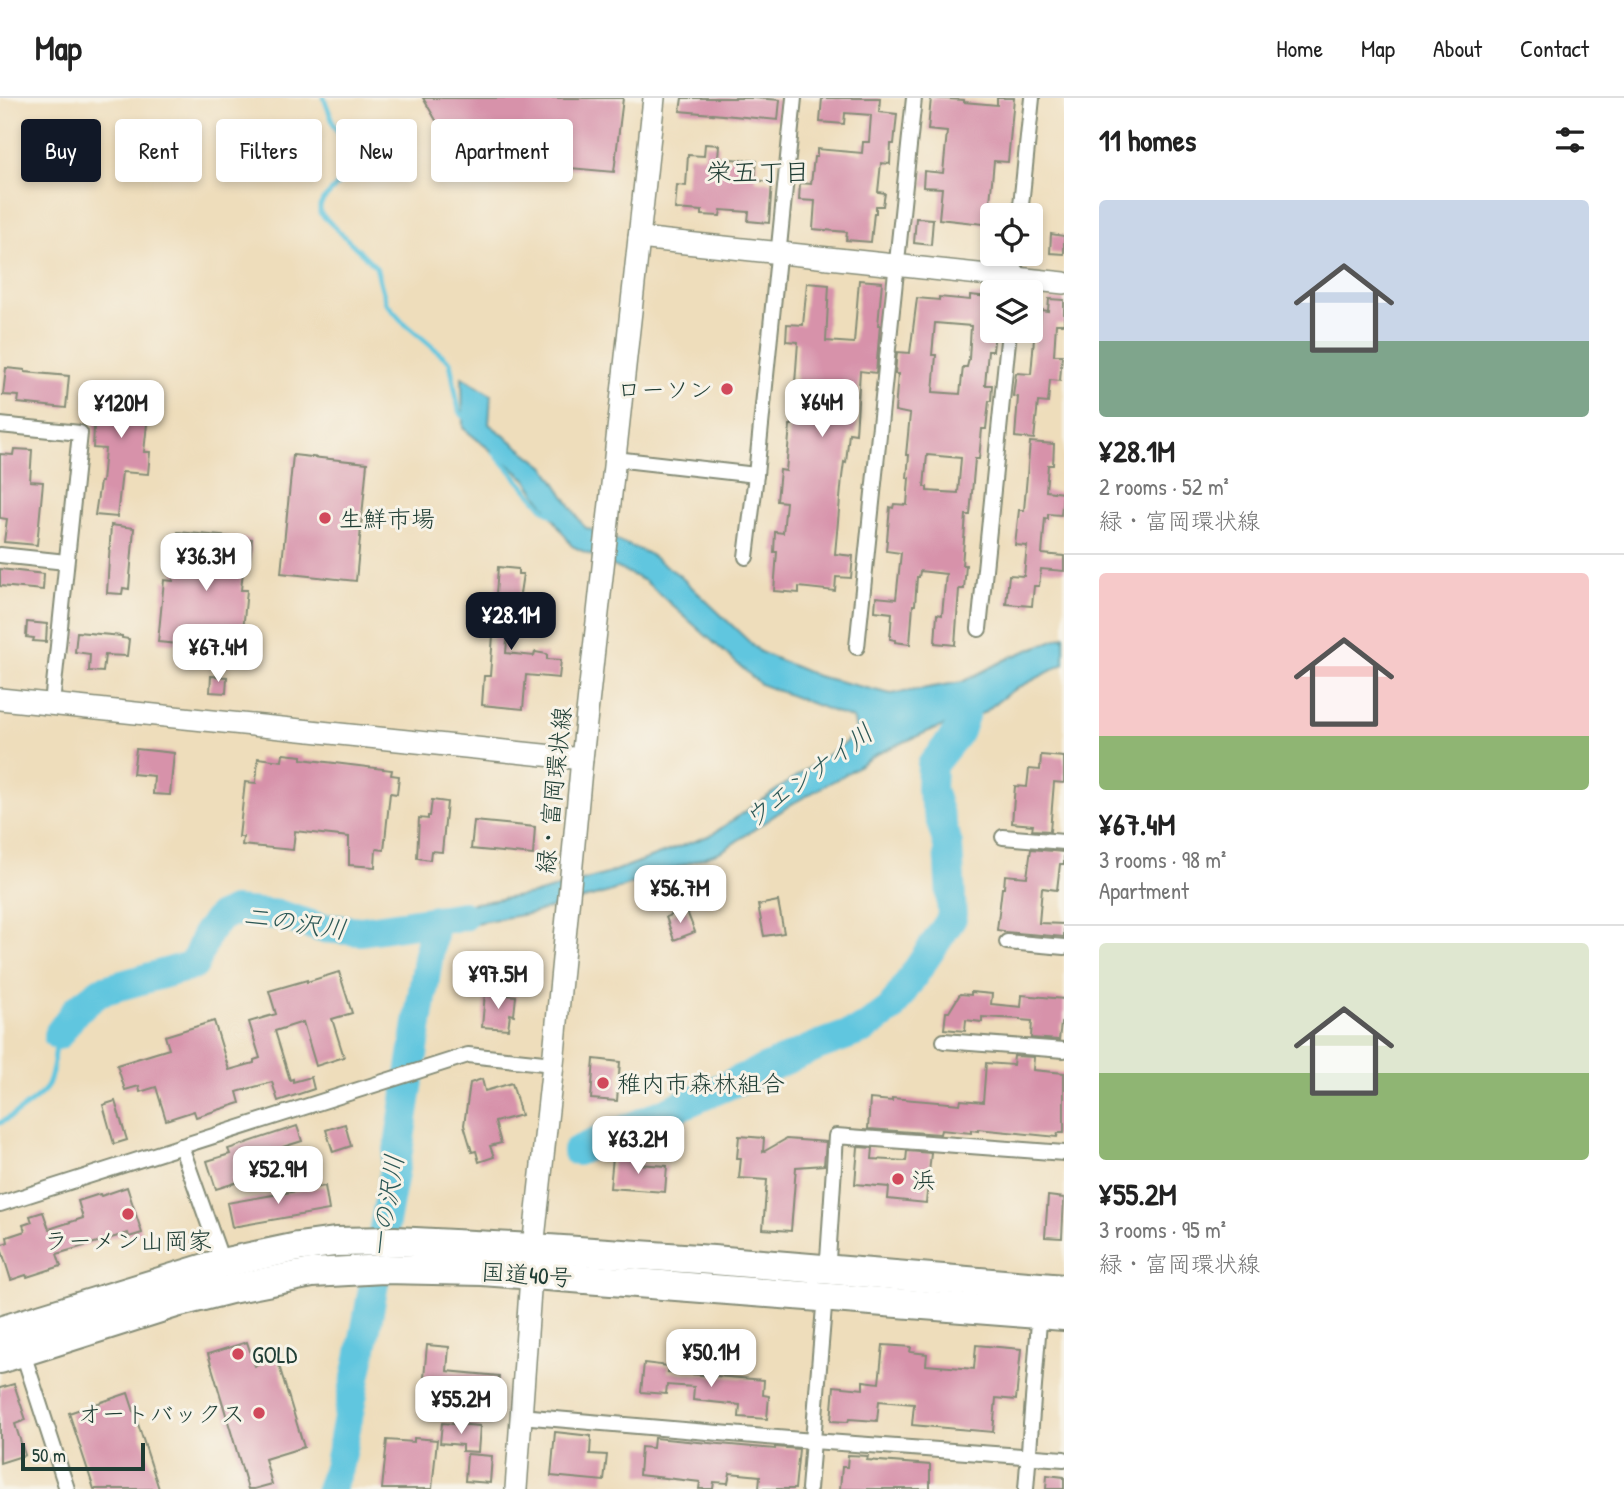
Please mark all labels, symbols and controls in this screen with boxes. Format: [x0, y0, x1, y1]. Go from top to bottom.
text: Map [35, 26, 82, 70]
text: Home [1276, 32, 1323, 64]
text: Map [1361, 32, 1395, 64]
text: About [1433, 32, 1482, 64]
text: Contact [1520, 32, 1589, 64]
chip: Buy [21, 119, 101, 182]
chip: Rent [115, 119, 202, 182]
chip: Filters [216, 119, 322, 182]
chip: New [336, 119, 417, 182]
chip: Apartment [431, 119, 573, 182]
text: 11 homes [1099, 120, 1196, 160]
icon: filters [1551, 121, 1589, 159]
district label: 栄五丁目 [706, 154, 810, 189]
map controls [980, 203, 1043, 343]
button: locate [980, 203, 1043, 266]
icon: home [1281, 245, 1407, 371]
button: layers [980, 280, 1043, 343]
place label: ローソン [617, 373, 713, 405]
pin: ¥120M [72, 380, 170, 440]
pin: ¥64M [781, 380, 863, 439]
marker: ローソン [719, 381, 735, 397]
text: ¥64M [801, 386, 843, 417]
text: ¥120M [94, 387, 148, 418]
text: ¥28.1M [1099, 431, 1175, 471]
text: 2 rooms · 52 m² [1099, 471, 1229, 502]
place label: 生鮮市場 [339, 502, 435, 534]
text: 緑・富岡環状線 [1099, 505, 1260, 536]
marker: 生鮮市場 [317, 510, 333, 526]
pin: ¥36.3M [149, 533, 263, 593]
text: ¥36.3M [176, 540, 236, 571]
pin: ¥28.1M [454, 592, 568, 652]
text: ¥28.1M [482, 599, 540, 630]
icon: home [1281, 619, 1407, 745]
pin: ¥67.4M [161, 624, 275, 684]
text: ¥67.4M [189, 631, 247, 662]
street label: 緑・富岡環状線 [528, 705, 578, 875]
water label: ウエンナイ川 [736, 715, 880, 835]
text: ¥67.4M [1099, 804, 1175, 844]
text: 3 rooms · 98 m² [1099, 844, 1226, 875]
pin: ¥56.7M [623, 866, 737, 925]
text: ¥56.7M [650, 872, 710, 903]
text: Apartment [1099, 875, 1189, 906]
water label: 二の沢川 [241, 897, 349, 947]
pin: ¥97.5M [441, 951, 555, 1011]
text: ¥97.5M [469, 958, 527, 989]
icon: home [1281, 988, 1407, 1114]
place label: 稚内市森林組合 [617, 1067, 785, 1099]
marker: 稚内市森林組合 [595, 1075, 611, 1091]
pin: ¥63.2M [581, 1116, 695, 1176]
text: ¥63.2M [608, 1123, 668, 1154]
pin: ¥52.9M [221, 1146, 335, 1206]
water label: 一の沢川 [361, 1152, 411, 1260]
text: ¥52.9M [249, 1153, 307, 1184]
place label: 浜 [912, 1163, 936, 1195]
marker: 浜 [890, 1171, 906, 1187]
text: ¥55.2M [1099, 1174, 1177, 1214]
marker: ラーメン山岡家 [120, 1206, 136, 1222]
text: 3 rooms · 95 m² [1099, 1214, 1226, 1245]
place label: ラーメン山岡家 [44, 1224, 212, 1256]
text: 緑・富岡環状線 [1099, 1248, 1260, 1279]
street label: 国道40号 [480, 1255, 574, 1293]
pin: ¥50.1M [654, 1330, 768, 1389]
text: ¥50.1M [682, 1336, 740, 1367]
place label: GOLD [252, 1338, 298, 1370]
marker: GOLD [230, 1346, 246, 1362]
pin: ¥55.2M [404, 1376, 518, 1436]
text: ¥55.2M [431, 1383, 491, 1414]
place label: オートバックス [77, 1397, 245, 1429]
marker: オートバックス [251, 1405, 267, 1421]
scale bar [21, 1440, 145, 1472]
text: 50 m [32, 1442, 66, 1468]

